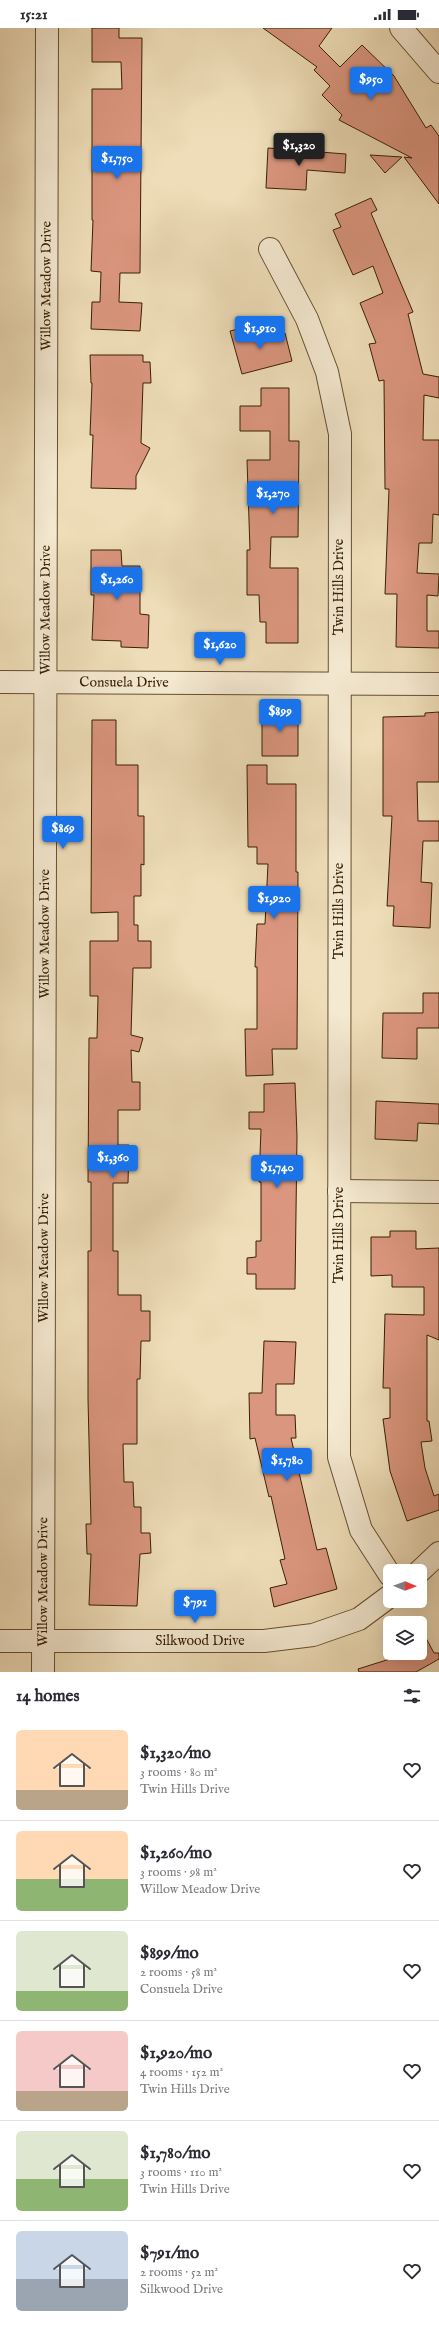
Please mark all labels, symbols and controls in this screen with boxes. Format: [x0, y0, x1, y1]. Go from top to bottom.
text: 15:21 [20, 5, 48, 24]
pin: $950 [347, 67, 395, 101]
text: $950 [359, 71, 383, 88]
pin: $1,320 [266, 133, 332, 167]
text: $1,320 [283, 137, 315, 154]
pin: $1,750 [84, 146, 150, 180]
text: $1,750 [101, 150, 133, 167]
street label: Willow Meadow Drive [37, 221, 56, 351]
pin: $1,910 [227, 316, 293, 350]
text: $1,910 [244, 320, 276, 337]
pin: $1,270 [240, 481, 306, 515]
text: $1,270 [256, 485, 290, 502]
street label: Twin Hills Drive [330, 538, 348, 635]
street label: Willow Meadow Drive [36, 545, 55, 675]
pin: $1,260 [84, 567, 150, 601]
text: $1,260 [100, 571, 134, 588]
pin: $1,620 [187, 632, 253, 666]
text: $1,620 [203, 636, 237, 653]
street label: Consuela Drive [79, 673, 169, 692]
pin: $899 [256, 699, 304, 733]
text: $899 [268, 703, 292, 720]
pin: $869 [39, 816, 87, 850]
text: $869 [51, 820, 75, 837]
street label: Twin Hills Drive [330, 862, 348, 959]
street label: Willow Meadow Drive [36, 869, 54, 999]
pin: $1,920 [241, 886, 307, 920]
text: $1,920 [257, 890, 291, 907]
pin: $1,360 [80, 1145, 146, 1179]
text: $1,360 [97, 1149, 129, 1166]
pin: $1,740 [244, 1155, 310, 1189]
text: $1,740 [260, 1159, 294, 1176]
street label: Twin Hills Drive [330, 1186, 348, 1283]
street label: Willow Meadow Drive [35, 1193, 53, 1323]
pin: $1,780 [254, 1448, 320, 1482]
text: $1,780 [271, 1452, 303, 1469]
street label: Willow Meadow Drive [34, 1517, 52, 1647]
north arrow [383, 1564, 427, 1608]
map controls [383, 1564, 427, 1660]
pin: $791 [171, 1590, 219, 1624]
text: $791 [183, 1594, 207, 1611]
button: layers [383, 1616, 427, 1660]
street label: Silkwood Drive [155, 1632, 245, 1650]
icon: filters [401, 1685, 423, 1707]
text: 14 homes [16, 1686, 79, 1707]
text: $1,320/mo [140, 1743, 211, 1764]
icon: home [48, 1746, 96, 1794]
icon: heart [401, 1759, 423, 1781]
text: 3 rooms · 80 m² [140, 1764, 218, 1781]
text: Twin Hills Drive [140, 1781, 230, 1798]
text: $1,260/mo [140, 1843, 212, 1864]
icon: home [48, 1847, 96, 1895]
icon: heart [401, 1860, 423, 1882]
text: 3 rooms · 98 m² [140, 1864, 217, 1881]
text: Willow Meadow Drive [140, 1881, 260, 1898]
text: $899/mo [140, 1943, 199, 1964]
icon: home [48, 1947, 96, 1995]
icon: heart [401, 1960, 423, 1982]
text: 2 rooms · 58 m² [140, 1964, 217, 1981]
text: Consuela Drive [140, 1981, 223, 1998]
text: $1,920/mo [140, 2043, 212, 2064]
icon: home [48, 2047, 96, 2095]
icon: heart [401, 2060, 423, 2082]
text: 4 rooms · 152 m² [140, 2064, 223, 2081]
text: Twin Hills Drive [140, 2081, 230, 2098]
text: $1,780/mo [140, 2143, 210, 2164]
icon: home [48, 2147, 96, 2195]
icon: heart [401, 2160, 423, 2182]
text: 3 rooms · 110 m² [140, 2164, 222, 2181]
text: Twin Hills Drive [140, 2181, 230, 2198]
text: $791/mo [140, 2243, 199, 2264]
icon: home [48, 2247, 96, 2295]
icon: heart [401, 2260, 423, 2282]
text: 2 rooms · 52 m² [140, 2264, 218, 2281]
text: Silkwood Drive [140, 2281, 223, 2298]

